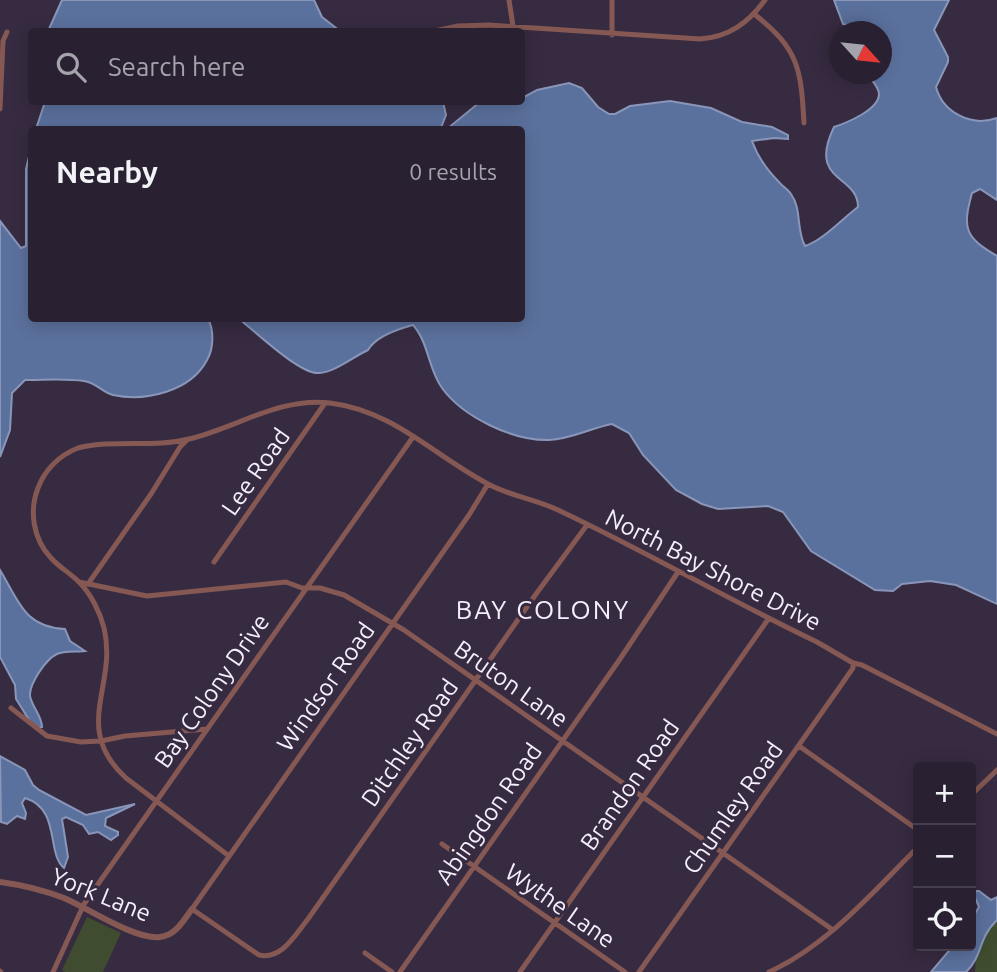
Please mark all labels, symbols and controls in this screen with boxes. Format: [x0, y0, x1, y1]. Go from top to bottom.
north arrow [829, 21, 892, 84]
search box [28, 28, 525, 105]
icon: search [52, 48, 90, 86]
text: Search here [108, 52, 245, 81]
text: Nearby [56, 155, 158, 189]
text: 0 results [409, 159, 497, 184]
street label: Lee Road [216, 423, 295, 520]
street label: North Bay Shore Drive [601, 503, 826, 636]
district label: BAY COLONY [456, 595, 630, 624]
street label: Bay Colony Drive [149, 609, 275, 773]
street label: Windsor Road [271, 617, 380, 756]
street label: Bruton Lane [449, 635, 573, 733]
street label: Ditchley Road [356, 674, 463, 811]
street label: Brandon Road [575, 714, 685, 855]
street label: Chumley Road [677, 737, 788, 879]
street label: Abingdon Road [430, 738, 547, 889]
map controls [913, 762, 976, 951]
button: + [913, 762, 976, 825]
button: − [913, 825, 976, 888]
street label: Wythe Lane [500, 858, 620, 953]
street label: York Lane [47, 862, 155, 927]
button: locate [913, 888, 976, 951]

